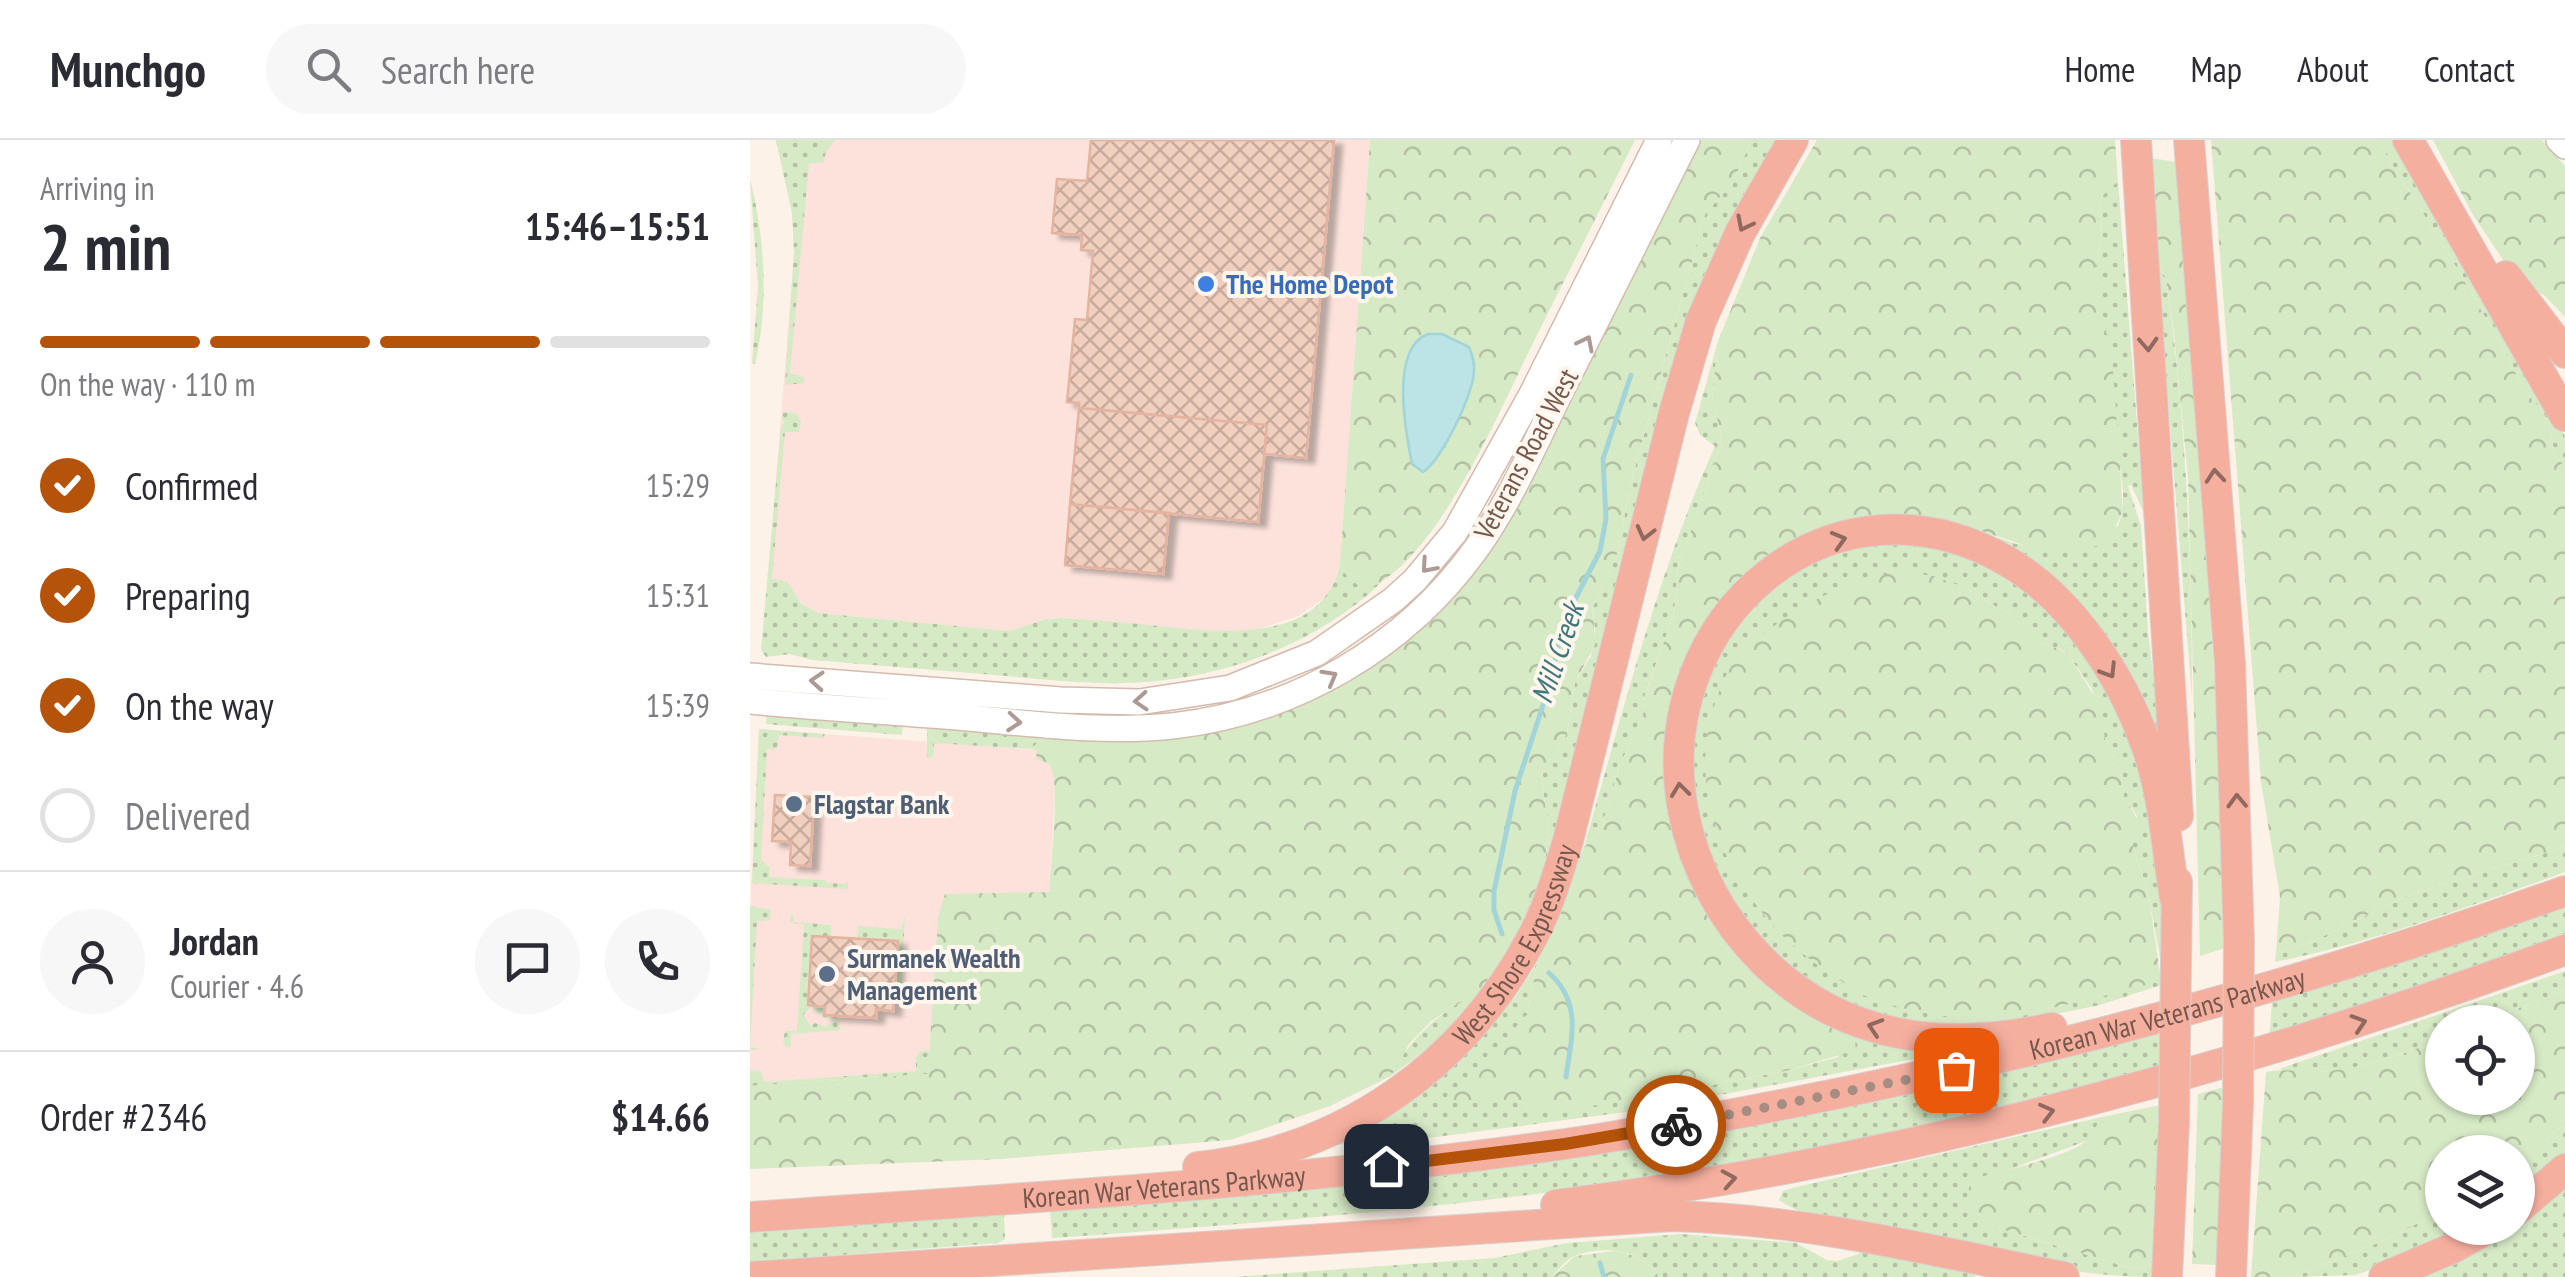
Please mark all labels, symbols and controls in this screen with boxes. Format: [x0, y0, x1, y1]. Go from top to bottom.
search box [266, 24, 966, 114]
text: Munchgo [50, 38, 206, 100]
icon: search [301, 42, 356, 97]
text: Search here [381, 45, 535, 94]
text: Home [2064, 46, 2136, 92]
text: Map [2191, 46, 2242, 92]
text: About [2297, 46, 2369, 92]
text: Contact [2424, 46, 2515, 92]
text: Arriving in [40, 167, 155, 209]
text: 15:46–15:51 [525, 201, 710, 250]
text: 2 min [40, 204, 171, 288]
one-way arrow [1737, 214, 1756, 232]
place label: The Home Depot [1226, 265, 1393, 302]
marker: The Home Depot [1195, 273, 1217, 295]
one-way arrow [1574, 335, 1593, 353]
one-way arrow [2137, 336, 2158, 352]
street label: Veterans Road West [1464, 362, 1586, 547]
text: On the way · 110 m [40, 363, 255, 405]
icon: check [40, 458, 95, 513]
text: Confirmed [125, 461, 258, 510]
text: 15:29 [646, 464, 710, 506]
one-way arrow [2205, 468, 2227, 484]
one-way arrow [1636, 524, 1657, 541]
one-way arrow [1830, 531, 1847, 552]
one-way arrow [1421, 554, 1439, 573]
icon: check [40, 568, 95, 623]
text: Preparing [125, 571, 251, 620]
text: 15:31 [646, 574, 710, 616]
water label: Mill Creek [1521, 594, 1593, 708]
one-way arrow [2096, 660, 2115, 678]
one-way arrow [1319, 669, 1337, 689]
one-way arrow [808, 671, 824, 693]
icon: check [40, 678, 95, 733]
text: On the way [125, 681, 273, 730]
text: 15:39 [646, 684, 710, 726]
one-way arrow [1133, 690, 1149, 711]
one-way arrow [1006, 710, 1022, 732]
one-way arrow [1671, 782, 1692, 798]
place label: Flagstar Bank [814, 785, 950, 822]
text: Delivered [125, 791, 251, 840]
one-way arrow [2226, 792, 2247, 808]
marker: Flagstar Bank [783, 793, 805, 815]
street label: West Shore Expressway [1444, 839, 1584, 1053]
button: person [40, 909, 145, 1014]
button: chat [475, 909, 580, 1014]
button: phone [605, 909, 710, 1014]
text: Jordan [170, 916, 259, 965]
place label: Surmanek Wealth Management [847, 939, 1021, 1008]
street label: Korean War Veterans Parkway [2026, 958, 2310, 1068]
marker: Surmanek Wealth Management [816, 963, 838, 985]
text: Courier · 4.6 [170, 965, 304, 1007]
map controls [2425, 1005, 2535, 1245]
button: locate [2425, 1005, 2535, 1115]
one-way arrow [2350, 1014, 2367, 1034]
one-way arrow [1867, 1019, 1884, 1039]
pin [1914, 1028, 1999, 1113]
icon: bag [1929, 1043, 1984, 1098]
courier [1626, 1075, 1726, 1175]
text: Order #2346 [40, 1092, 207, 1141]
text: $14.66 [611, 1092, 710, 1141]
icon: bike [1649, 1098, 1704, 1153]
one-way arrow [2038, 1103, 2055, 1124]
pin [1344, 1124, 1429, 1209]
button: layers [2425, 1135, 2535, 1245]
icon: home [1359, 1139, 1414, 1194]
street label: Korean War Veterans Parkway [1021, 1156, 1308, 1216]
one-way arrow [1721, 1169, 1737, 1190]

